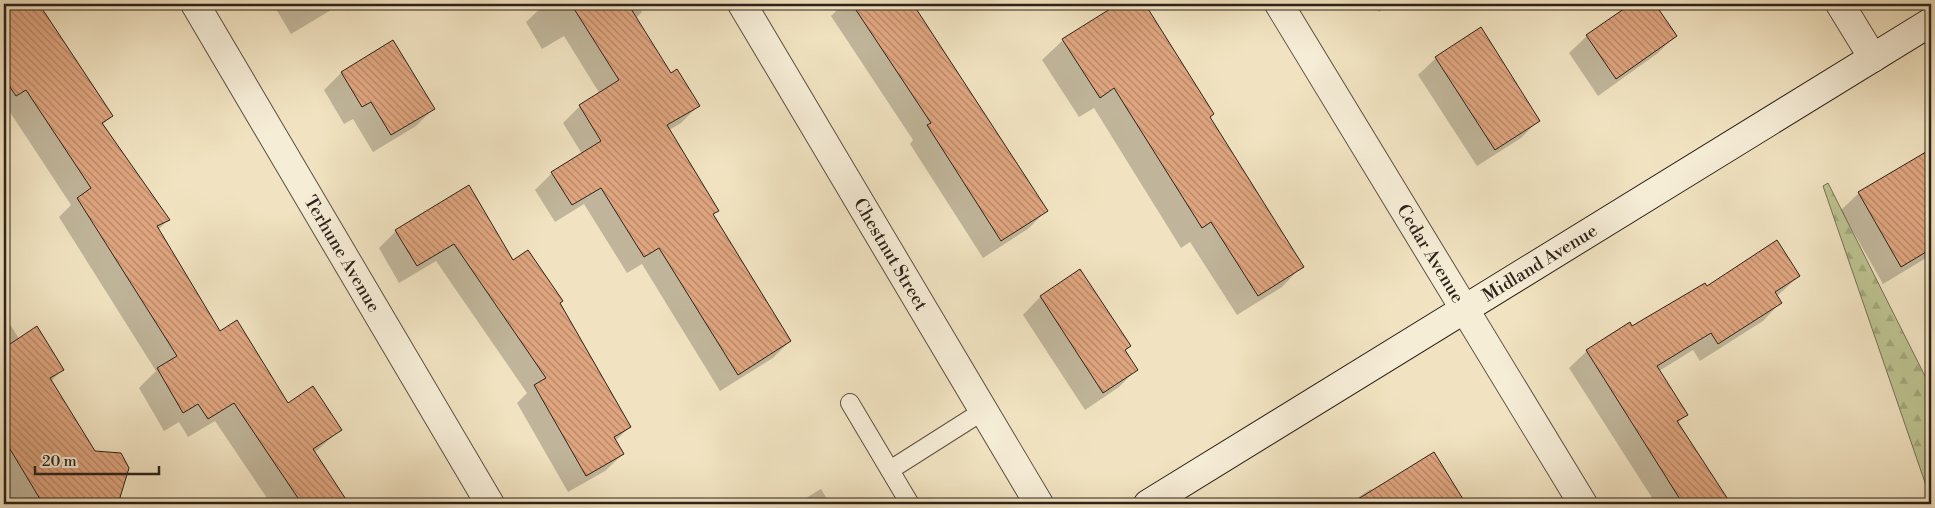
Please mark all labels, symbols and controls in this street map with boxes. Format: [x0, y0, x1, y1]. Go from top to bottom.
street label: Terhune Avenue [299, 191, 386, 316]
street label: Chestnut Street [848, 194, 933, 315]
street label: Cedar Avenue [1392, 200, 1470, 307]
street label: Midland Avenue [1478, 219, 1601, 307]
scale bar [35, 443, 159, 475]
text: 20 m [42, 452, 77, 471]

